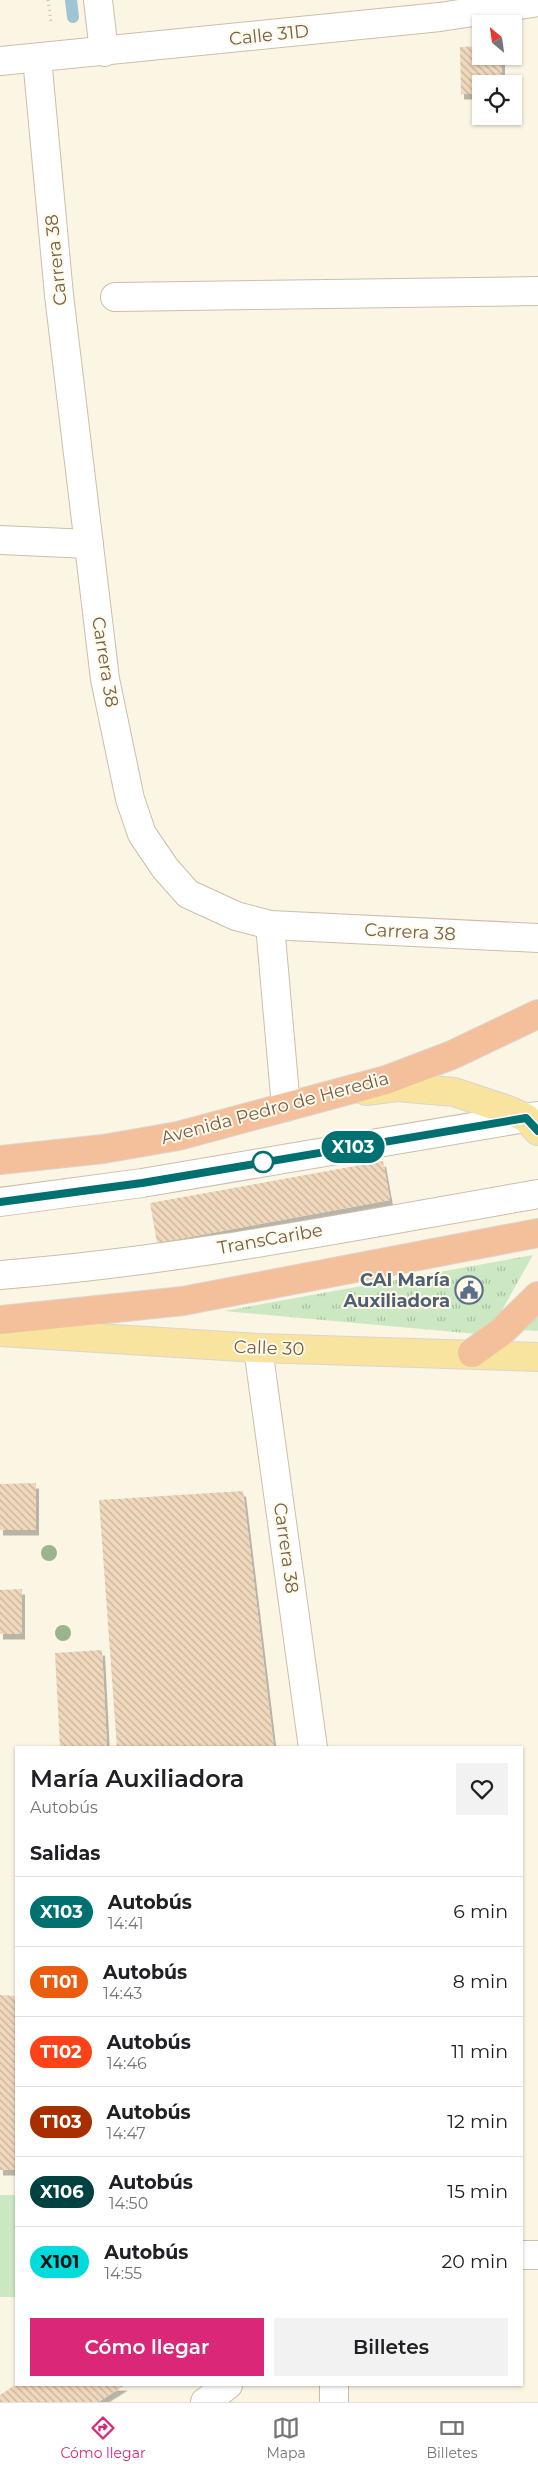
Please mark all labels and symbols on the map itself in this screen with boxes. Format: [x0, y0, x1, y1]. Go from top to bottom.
north arrow [472, 15, 522, 65]
street label: Calle 31D [228, 20, 310, 50]
street label: Carrera 38 [40, 213, 72, 307]
street label: Carrera 38 [87, 615, 123, 709]
street label: Carrera 38 [364, 919, 456, 945]
street label: Avenida Pedro de Heredia [159, 1067, 391, 1149]
line badge: X103 [318, 1131, 388, 1163]
unlabelled marker [252, 1151, 274, 1173]
street label: TransCaribe [216, 1219, 324, 1259]
place label: CAI María Auxiliadora [342, 1269, 450, 1312]
public building icon: CAI María Auxiliadora [454, 1275, 484, 1305]
street label: Calle 30 [233, 1336, 305, 1360]
street label: Carrera 38 [269, 1501, 303, 1595]

